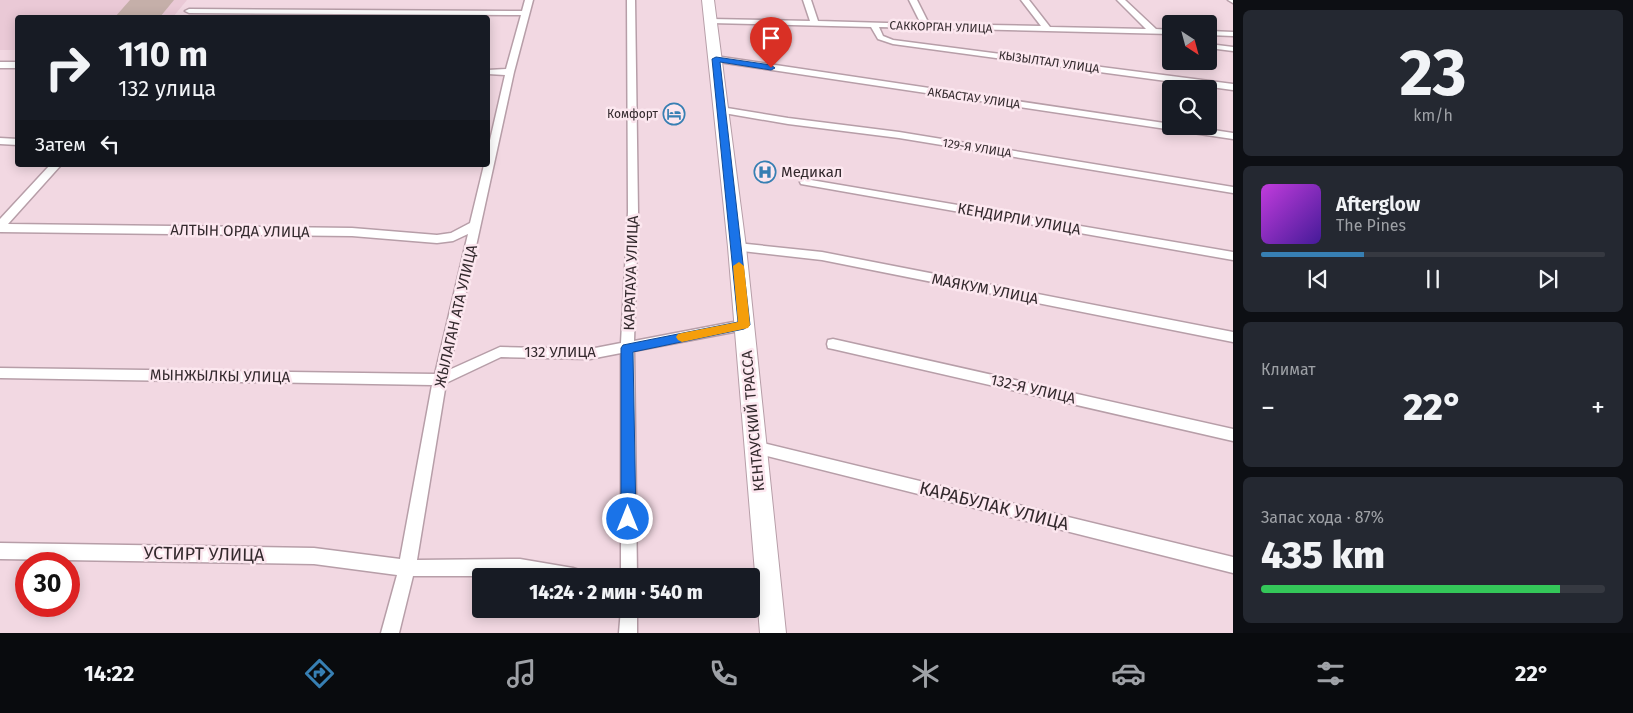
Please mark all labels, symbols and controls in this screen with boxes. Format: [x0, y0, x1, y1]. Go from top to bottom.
north arrow [1162, 15, 1218, 70]
map controls [1162, 15, 1217, 135]
pin [750, 17, 792, 68]
street label: САККОРГАН УЛИЦА [889, 18, 993, 36]
icon: arrive [757, 24, 785, 52]
text: 110 m [118, 33, 208, 75]
text: 23 [1399, 34, 1467, 112]
icon: right [35, 35, 100, 100]
street label: КЫЗЫЛТАЛ УЛИЦА [998, 48, 1100, 76]
text: 132 улица [118, 75, 216, 102]
button: search [1162, 80, 1217, 135]
street label: АКБАСТАУ УЛИЦА [927, 85, 1021, 111]
hotel icon: Комфорт [662, 102, 686, 126]
text: km/h [1413, 106, 1453, 125]
place label: Комфорт [607, 107, 659, 121]
icon: left [96, 130, 124, 158]
text: Затем [35, 133, 86, 156]
street label: 129-Я УЛИЦА [942, 136, 1013, 160]
hospital icon: Медикал [753, 160, 777, 184]
place label: Медикал [781, 163, 842, 181]
text: Afterglow [1336, 193, 1420, 216]
street label: КЕНДИРЛИ УЛИЦА [956, 199, 1082, 239]
street label: КАРАТАУА УЛИЦА [620, 215, 642, 331]
text: The Pines [1336, 216, 1406, 235]
street label: АЛТЫН ОРДА УЛИЦА [170, 221, 310, 241]
street label: ЖЫЛАГАН АТА УЛИЦА [431, 243, 481, 389]
icon: previous [1304, 265, 1332, 293]
icon: pause [1419, 265, 1447, 293]
icon: next [1534, 265, 1562, 293]
street label: МАЯКУМ УЛИЦА [930, 270, 1040, 308]
street label: 132 УЛИЦА [524, 343, 596, 361]
street label: КЕНТАУСКИЙ ТРАССА [738, 349, 768, 492]
text: Климат [1261, 360, 1316, 379]
street label: МЫНЖЫЛКЫ УЛИЦА [150, 366, 291, 386]
street label: 132-Я УЛИЦА [989, 370, 1078, 408]
text: 22° [1403, 384, 1463, 430]
text: − [1261, 391, 1275, 424]
text: + [1591, 391, 1605, 424]
street label: КАРАБУЛАК УЛИЦА [917, 477, 1072, 535]
position arrow [601, 492, 653, 544]
text: Запас хода · 87% [1261, 508, 1384, 527]
text: 435 km [1261, 532, 1385, 578]
street label: УСТИРТ УЛИЦА [143, 542, 265, 566]
speed limit sign: 30 [15, 552, 80, 617]
text: 14:24 · 2 мин · 540 m [529, 581, 703, 604]
icon: directions [302, 656, 337, 691]
icon: music [504, 656, 539, 691]
icon: phone [706, 656, 741, 691]
icon: climate [908, 656, 943, 691]
icon: car [1111, 656, 1146, 691]
icon: filters [1313, 656, 1348, 691]
text: 14:22 [84, 660, 134, 687]
text: 22° [1515, 660, 1549, 687]

